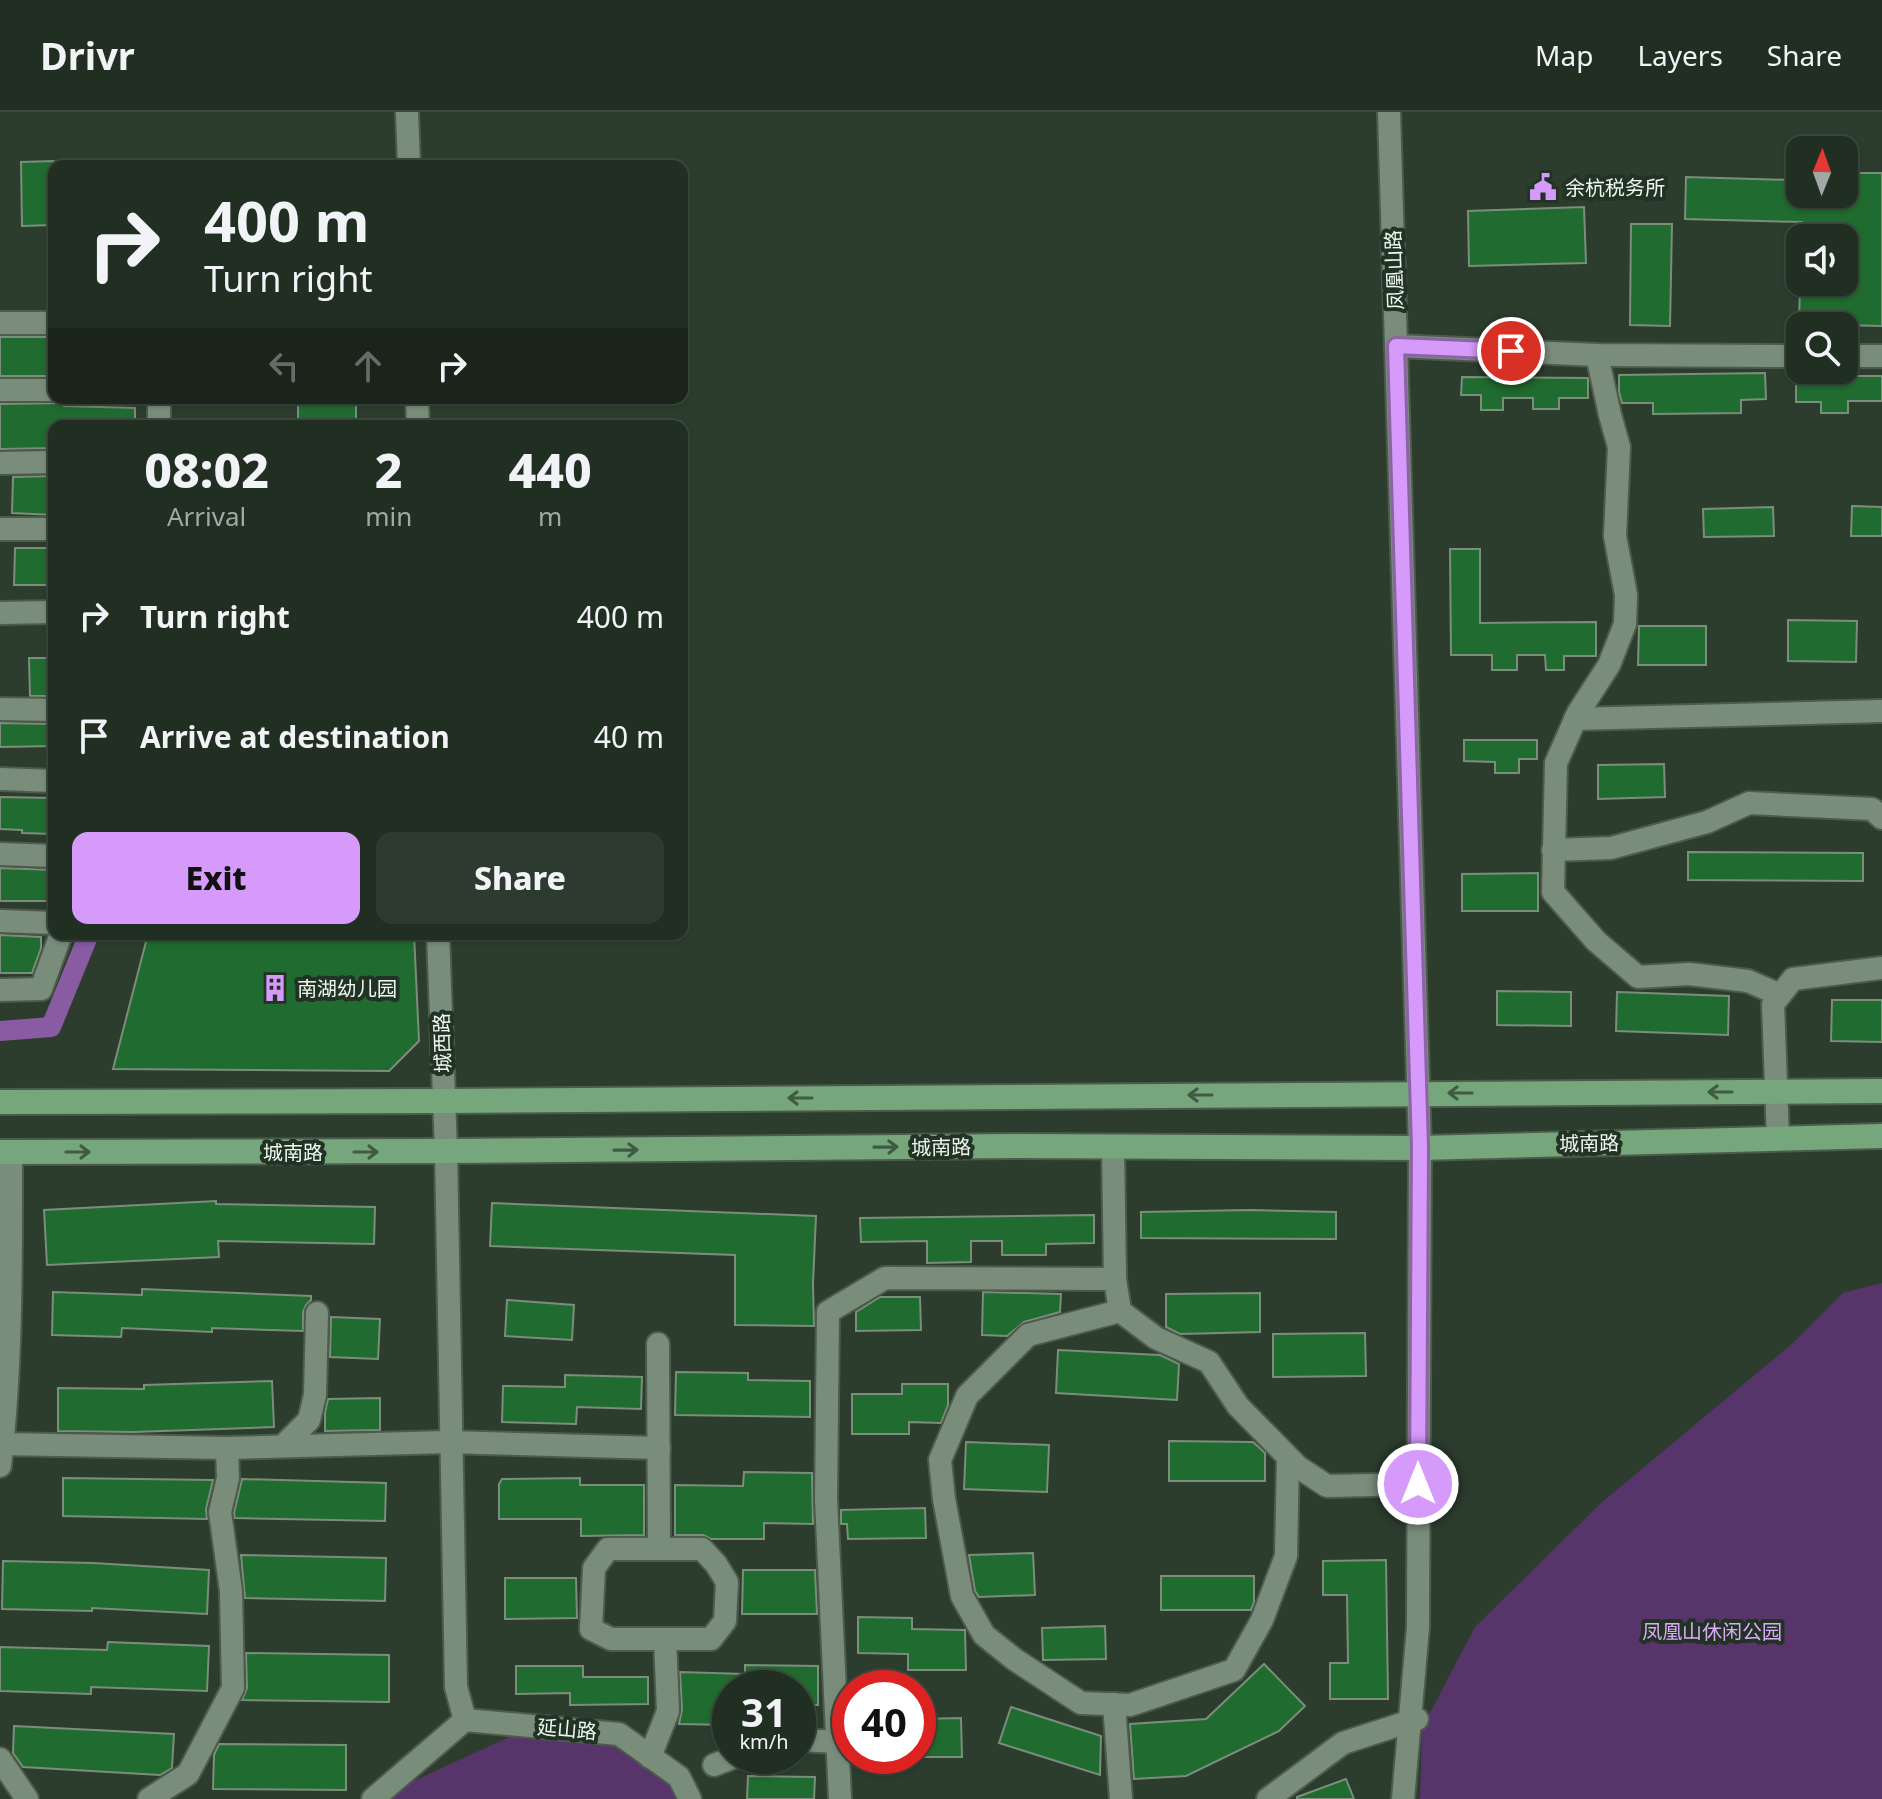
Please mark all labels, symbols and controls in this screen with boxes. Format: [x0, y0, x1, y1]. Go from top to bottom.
text: Drivr [40, 29, 135, 81]
text: Map [1535, 36, 1593, 74]
text: Layers [1637, 36, 1723, 74]
text: Share [1767, 36, 1842, 74]
north arrow [1786, 136, 1858, 208]
map controls [1786, 136, 1858, 384]
public building icon: 余杭税务所 [1528, 172, 1558, 202]
place label: 余杭税务所 [1565, 174, 1665, 201]
text: 400 m [204, 182, 369, 258]
icon: right [72, 192, 176, 296]
button: sound [1786, 224, 1858, 296]
street label: 凤凰山路 [1379, 230, 1409, 310]
text: Turn right [204, 254, 372, 303]
button: search [1786, 312, 1858, 384]
pin [1477, 317, 1545, 385]
icon: arrive [1489, 329, 1533, 373]
icon: left [262, 344, 306, 388]
icon: ahead [346, 344, 390, 388]
icon: right [430, 344, 474, 388]
text: 08:02 [144, 437, 269, 502]
text: 2 [375, 437, 403, 502]
text: 440 [509, 437, 592, 502]
text: Arrival [167, 498, 246, 534]
text: min [365, 498, 412, 534]
text: m [538, 498, 562, 534]
icon: right [72, 594, 116, 638]
text: Turn right [140, 596, 290, 637]
text: 400 m [577, 596, 664, 637]
icon: arrive [72, 714, 116, 758]
text: Arrive at destination [140, 716, 450, 757]
text: 40 m [594, 716, 664, 757]
button: Exit [72, 832, 360, 924]
button: Share [376, 832, 664, 924]
building icon: 南湖幼儿园 [260, 973, 290, 1003]
place label: 南湖幼儿园 [297, 975, 397, 1002]
street label: 城西路 [427, 1013, 457, 1073]
one-way arrow [1707, 1084, 1734, 1100]
one-way arrow [1447, 1085, 1474, 1101]
one-way arrow [1187, 1087, 1214, 1103]
one-way arrow [787, 1090, 814, 1106]
street label: 城南路 [1559, 1129, 1619, 1157]
street label: 城南路 [911, 1133, 971, 1161]
street label: 城南路 [263, 1139, 323, 1166]
one-way arrow [872, 1139, 899, 1155]
one-way arrow [612, 1142, 639, 1158]
one-way arrow [64, 1144, 91, 1160]
one-way arrow [352, 1144, 379, 1160]
position arrow [1376, 1442, 1460, 1526]
park label: 凤凰山休闲公园 [1642, 1618, 1782, 1645]
speed limit sign: 40 [832, 1670, 936, 1774]
text: 31 [741, 1684, 787, 1739]
street label: 延山路 [536, 1713, 598, 1745]
text: km/h [739, 1728, 789, 1755]

